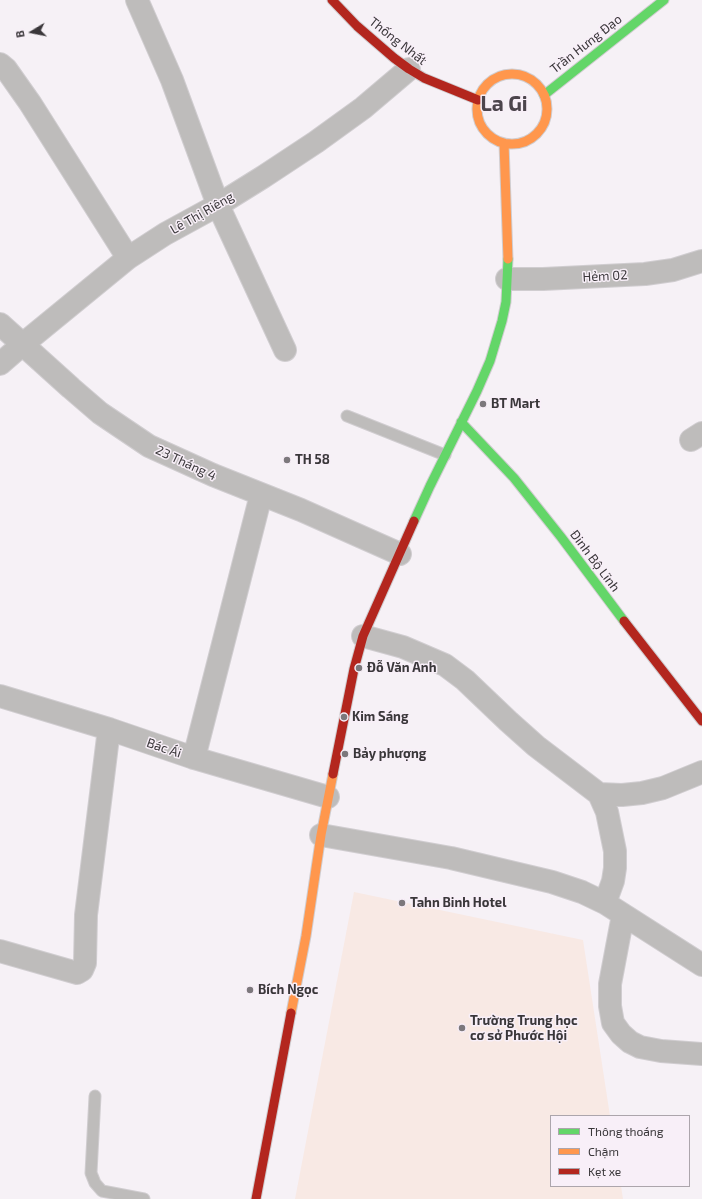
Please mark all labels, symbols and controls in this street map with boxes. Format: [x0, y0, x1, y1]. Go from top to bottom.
street label: Trần Hưng Đạo [547, 11, 625, 77]
north arrow [12, 12, 52, 52]
street label: Thống Nhất [366, 14, 430, 68]
text: B [13, 30, 27, 39]
district label: La Gi [480, 91, 528, 117]
street label: Lê Thị Riêng [167, 189, 237, 237]
street label: Hẻm 02 [582, 267, 628, 285]
place label: BT Mart [491, 396, 540, 412]
marker: BT Mart [478, 399, 488, 409]
street label: 23 Tháng 4 [153, 442, 219, 484]
place label: TH 58 [295, 452, 330, 468]
marker: TH 58 [282, 455, 292, 465]
street label: Đinh Bộ Lĩnh [567, 527, 623, 595]
place label: Đỗ Văn Anh [367, 660, 436, 676]
marker: Đỗ Văn Anh [354, 663, 364, 673]
place label: Kim Sáng [352, 709, 408, 725]
marker: Kim Sáng [339, 712, 349, 722]
street label: Bác Ái [145, 735, 183, 761]
place label: Bảy phượng [353, 746, 426, 762]
marker: Bảy phượng [340, 749, 350, 759]
place label: Tahn Binh Hotel [410, 895, 506, 911]
marker: Tahn Binh Hotel [397, 898, 407, 908]
place label: Bích Ngọc [258, 982, 318, 998]
marker: Bích Ngọc [245, 985, 255, 995]
place label: Trường Trung học cơ sở Phước Hội [470, 1013, 577, 1044]
marker: Trường Trung học cơ sở Phước Hội [457, 1023, 467, 1033]
legend [550, 1115, 690, 1187]
text: Thông thoáng [588, 1124, 664, 1138]
text: Chậm [588, 1144, 619, 1158]
text: Kẹt xe [588, 1164, 621, 1178]

